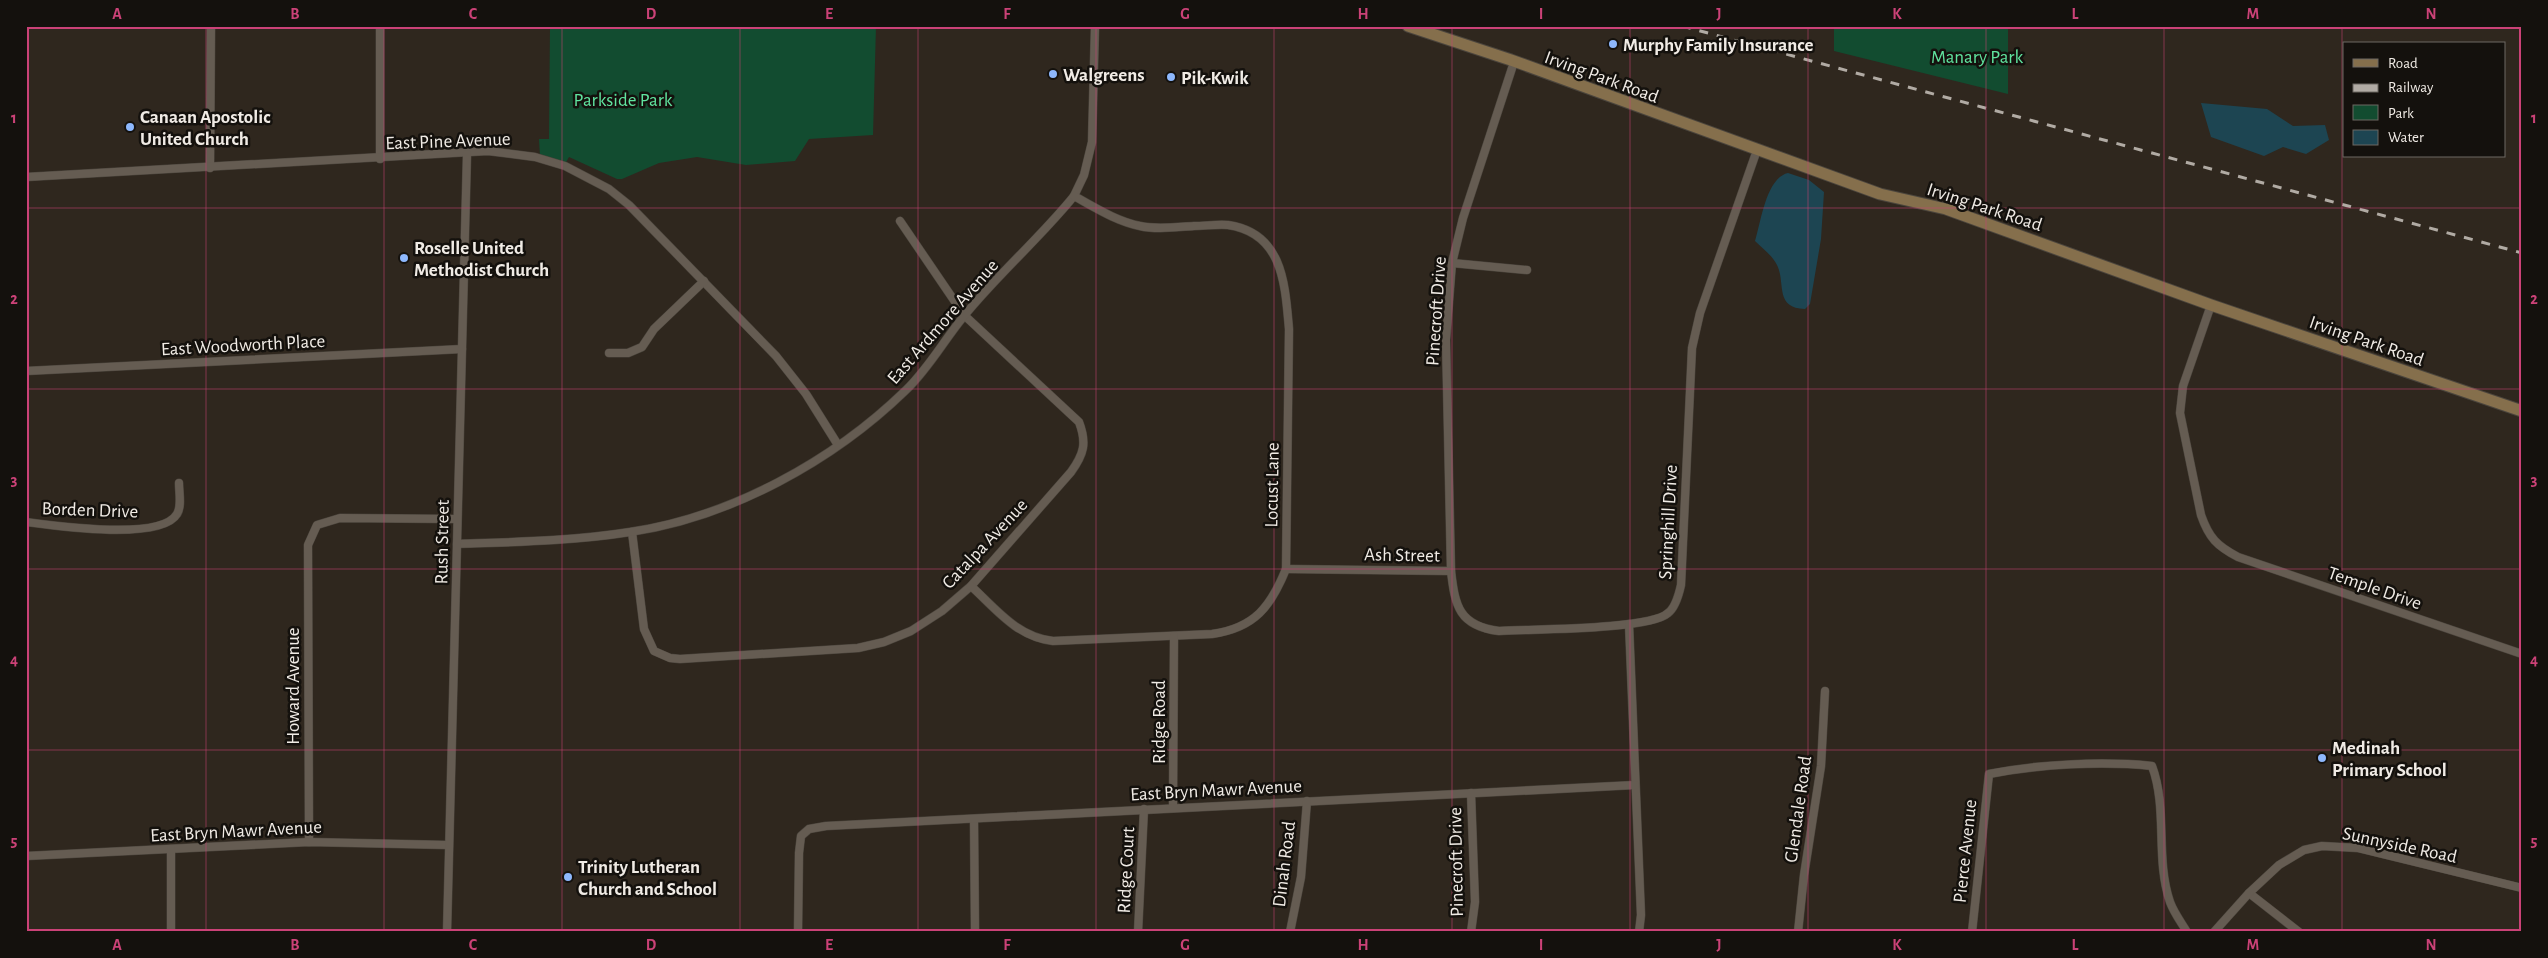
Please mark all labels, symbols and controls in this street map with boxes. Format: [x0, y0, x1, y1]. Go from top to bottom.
text: A [112, 6, 122, 22]
text: B [290, 6, 300, 22]
text: C [469, 6, 478, 22]
text: D [646, 6, 657, 22]
text: E [825, 6, 833, 22]
text: F [1003, 6, 1011, 22]
text: G [1180, 6, 1190, 22]
text: H [1357, 6, 1369, 22]
text: I [1539, 6, 1543, 22]
text: J [1716, 6, 1722, 22]
text: K [1892, 6, 1902, 22]
text: L [2072, 6, 2079, 22]
text: M [2247, 6, 2259, 22]
text: N [2425, 6, 2437, 22]
place label: Murphy Family Insurance [1623, 36, 1814, 55]
marker: Murphy Family Insurance [1607, 38, 1619, 50]
legend [2343, 42, 2506, 158]
street label: Irving Park Road [1542, 48, 1661, 107]
park label: Manary Park [1931, 48, 2023, 67]
text: Road [2388, 56, 2418, 71]
place label: Walgreens [1063, 66, 1145, 85]
marker: Walgreens [1047, 68, 1059, 80]
place label: Pik-Kwik [1181, 69, 1249, 88]
marker: Pik-Kwik [1165, 71, 1177, 83]
text: Railway [2388, 80, 2434, 95]
park label: Parkside Park [574, 91, 673, 110]
text: Park [2388, 106, 2414, 121]
place label: Canaan Apostolic United Church [140, 108, 271, 149]
text: 1 [11, 110, 17, 126]
text: 1 [2531, 110, 2537, 126]
marker: Canaan Apostolic United Church [124, 121, 136, 133]
street label: East Pine Avenue [385, 130, 511, 153]
text: Water [2388, 130, 2424, 145]
street label: Irving Park Road [1925, 180, 2045, 235]
place label: Roselle United Methodist Church [414, 239, 549, 280]
marker: Roselle United Methodist Church [398, 252, 410, 264]
street label: East Ardmore Avenue [884, 256, 1002, 388]
street label: Pinecroft Drive [1423, 256, 1450, 367]
text: 2 [10, 291, 18, 307]
text: 2 [2530, 291, 2538, 307]
street label: Irving Park Road [2307, 313, 2426, 370]
street label: East Woodworth Place [160, 332, 326, 359]
street label: Locust Lane [1262, 442, 1283, 528]
street label: Springhill Drive [1656, 464, 1681, 580]
text: 3 [11, 472, 18, 488]
text: 3 [2531, 472, 2538, 488]
street label: Catalpa Avenue [939, 495, 1031, 593]
street label: Borden Drive [41, 499, 138, 522]
street label: Rush Street [432, 500, 453, 585]
street label: Ash Street [1364, 545, 1440, 566]
street label: Temple Drive [2325, 564, 2424, 613]
street label: Howard Avenue [284, 627, 303, 745]
text: 4 [10, 652, 18, 668]
text: 4 [2530, 652, 2538, 668]
street label: Ridge Road [1150, 680, 1169, 764]
place label: Medinah Primary School [2332, 739, 2447, 780]
marker: Medinah Primary School [2316, 752, 2328, 764]
street label: Glendale Road [1782, 755, 1815, 864]
street label: East Bryn Mawr Avenue [1130, 777, 1302, 804]
street label: Pierce Avenue [1951, 798, 1980, 904]
street label: Pinecroft Drive [1446, 807, 1467, 917]
street label: East Bryn Mawr Avenue [150, 818, 322, 845]
street label: Dinah Road [1270, 820, 1299, 908]
street label: Sunnyside Road [2341, 824, 2459, 867]
street label: Ridge Court [1115, 826, 1138, 914]
text: 5 [11, 833, 18, 849]
text: 5 [2531, 833, 2538, 849]
place label: Trinity Lutheran Church and School [578, 858, 717, 899]
marker: Trinity Lutheran Church and School [562, 871, 574, 883]
text: A [112, 937, 122, 953]
text: B [290, 937, 300, 953]
text: C [469, 937, 478, 953]
text: D [646, 937, 657, 953]
text: E [825, 937, 833, 953]
text: F [1003, 937, 1011, 953]
text: G [1180, 937, 1190, 953]
text: H [1357, 937, 1369, 953]
text: I [1539, 937, 1543, 953]
text: J [1716, 937, 1722, 953]
text: K [1892, 937, 1902, 953]
text: L [2072, 937, 2079, 953]
text: M [2247, 937, 2259, 953]
text: N [2425, 937, 2437, 953]

